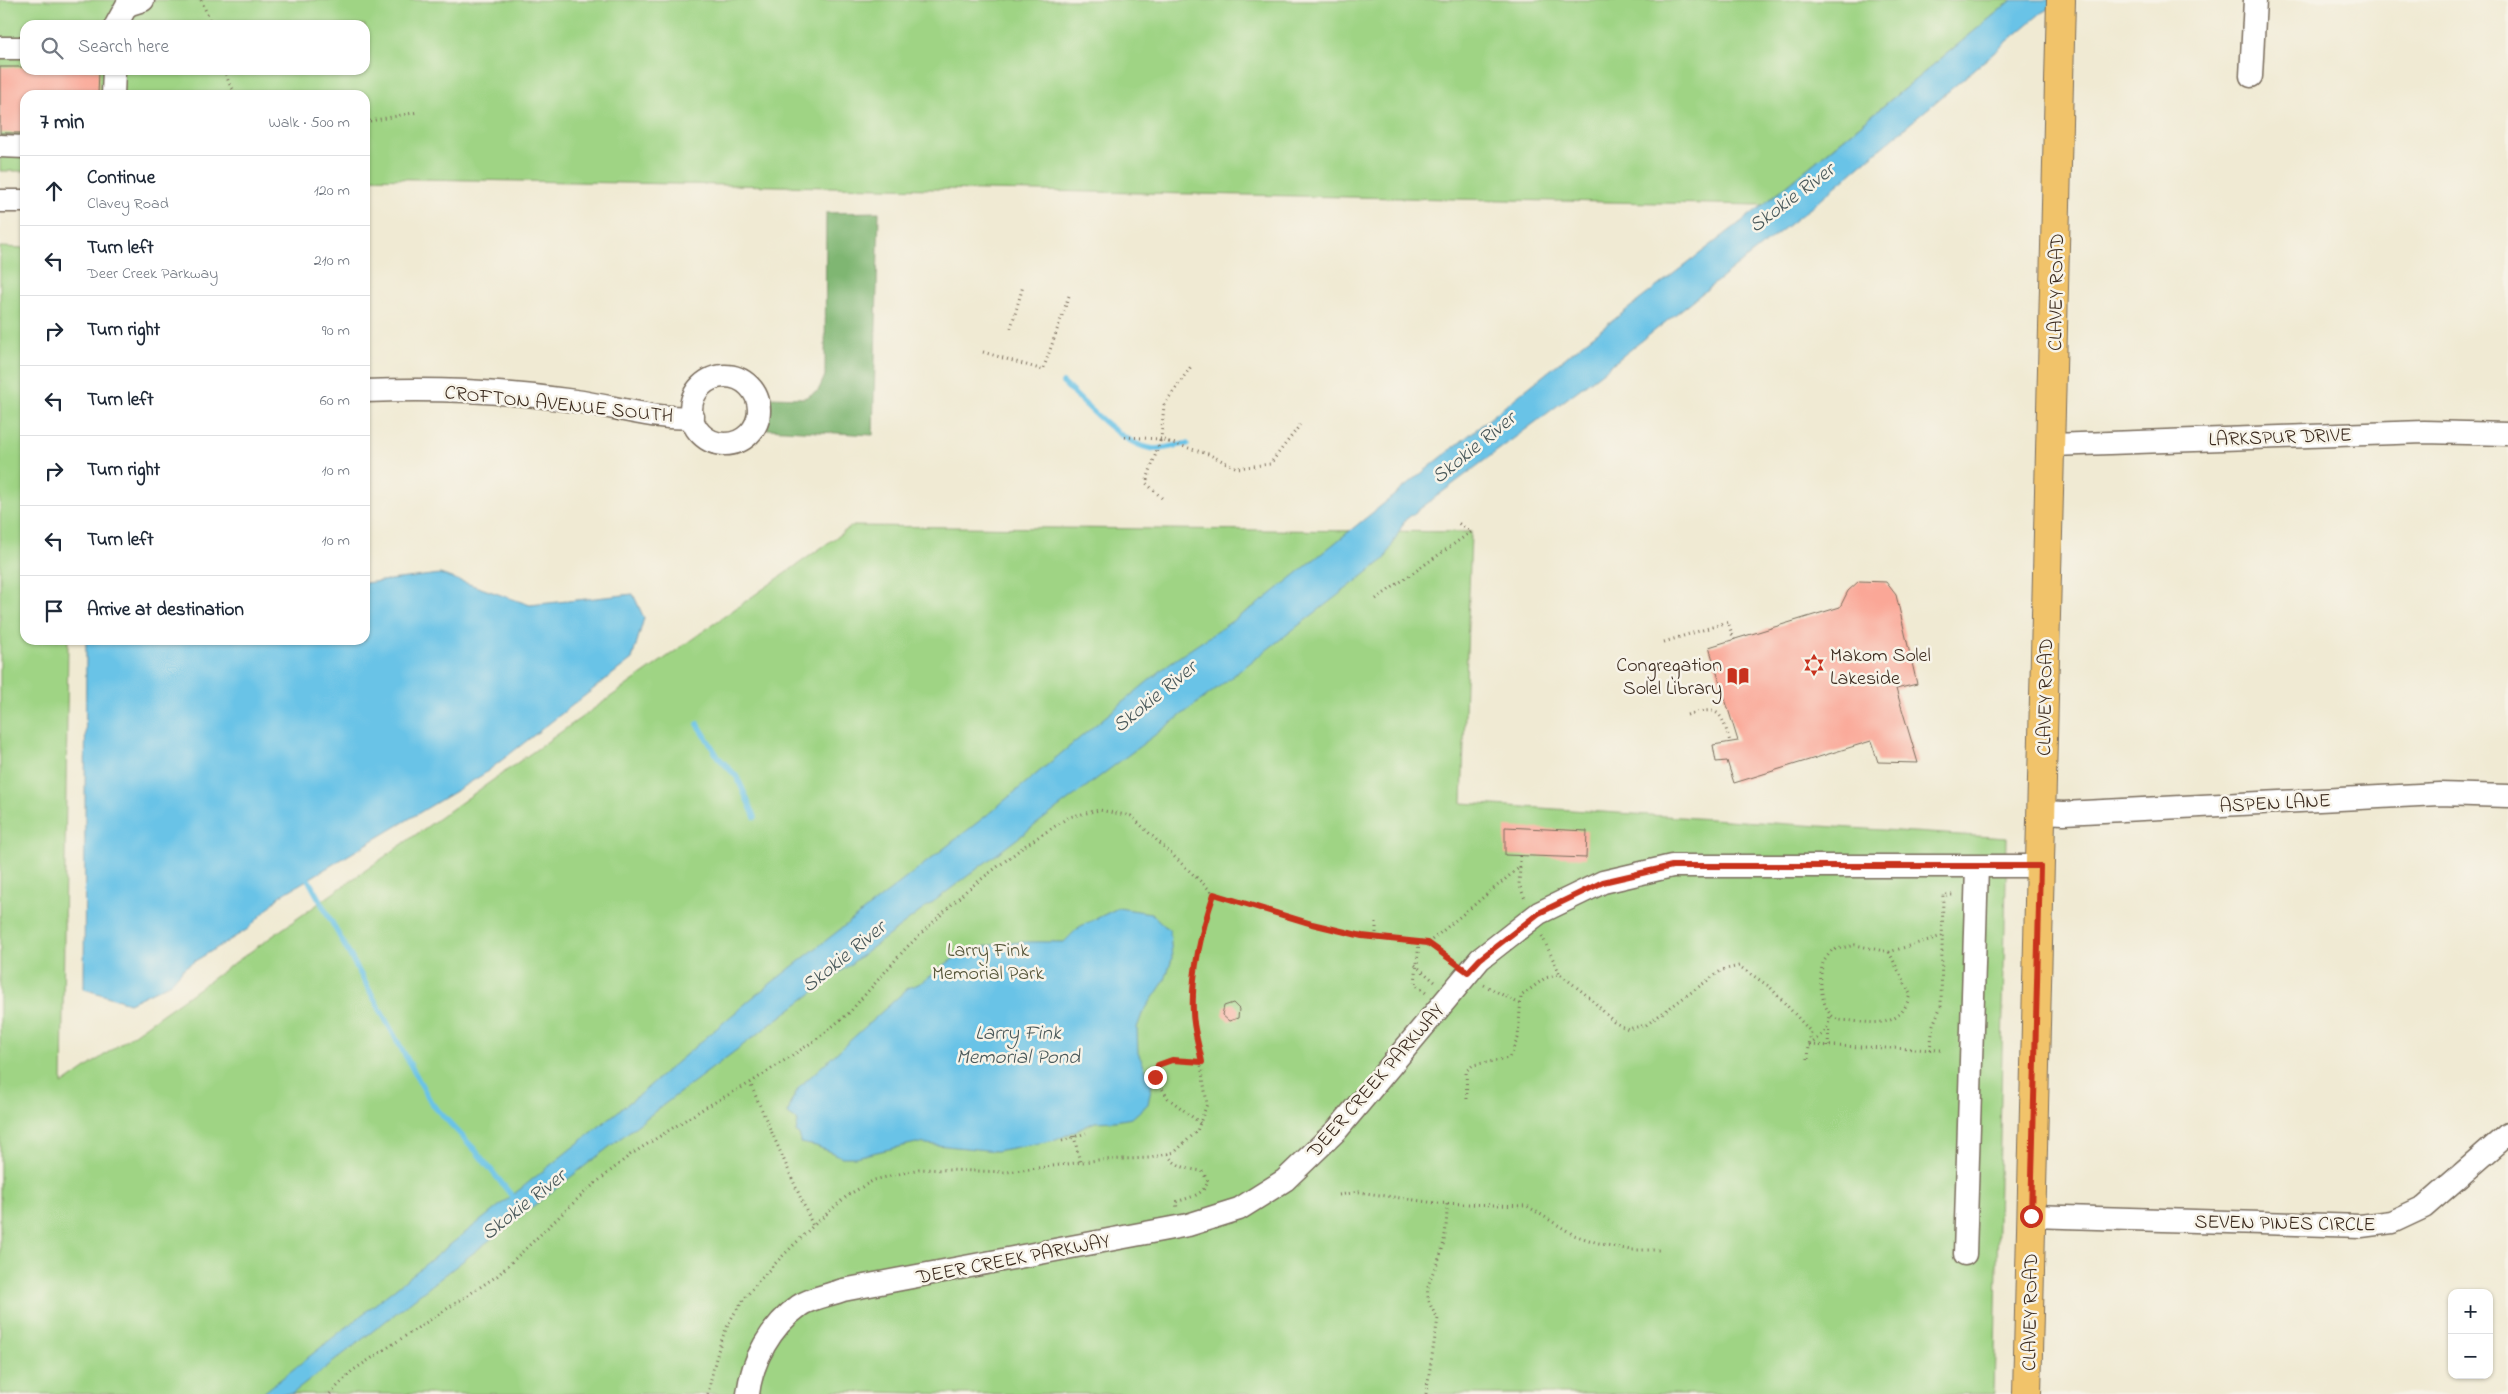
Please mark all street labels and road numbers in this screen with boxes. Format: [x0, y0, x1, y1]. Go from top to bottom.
street label: CLAVEY ROAD [2042, 233, 2073, 351]
street label: CROFTON AVENUE SOUTH [443, 379, 675, 432]
street label: LARKSPUR DRIVE [2208, 422, 2352, 455]
street label: CLAVEY ROAD [2031, 638, 2062, 756]
street label: ASPEN LANE [2219, 787, 2332, 822]
street label: DEER CREEK PARKWAY [1301, 998, 1452, 1166]
street label: SEVEN PINES CIRCLE [2194, 1208, 2376, 1241]
street label: DEER CREEK PARKWAY [913, 1227, 1113, 1294]
street label: CLAVEY ROAD [2016, 1253, 2047, 1371]

